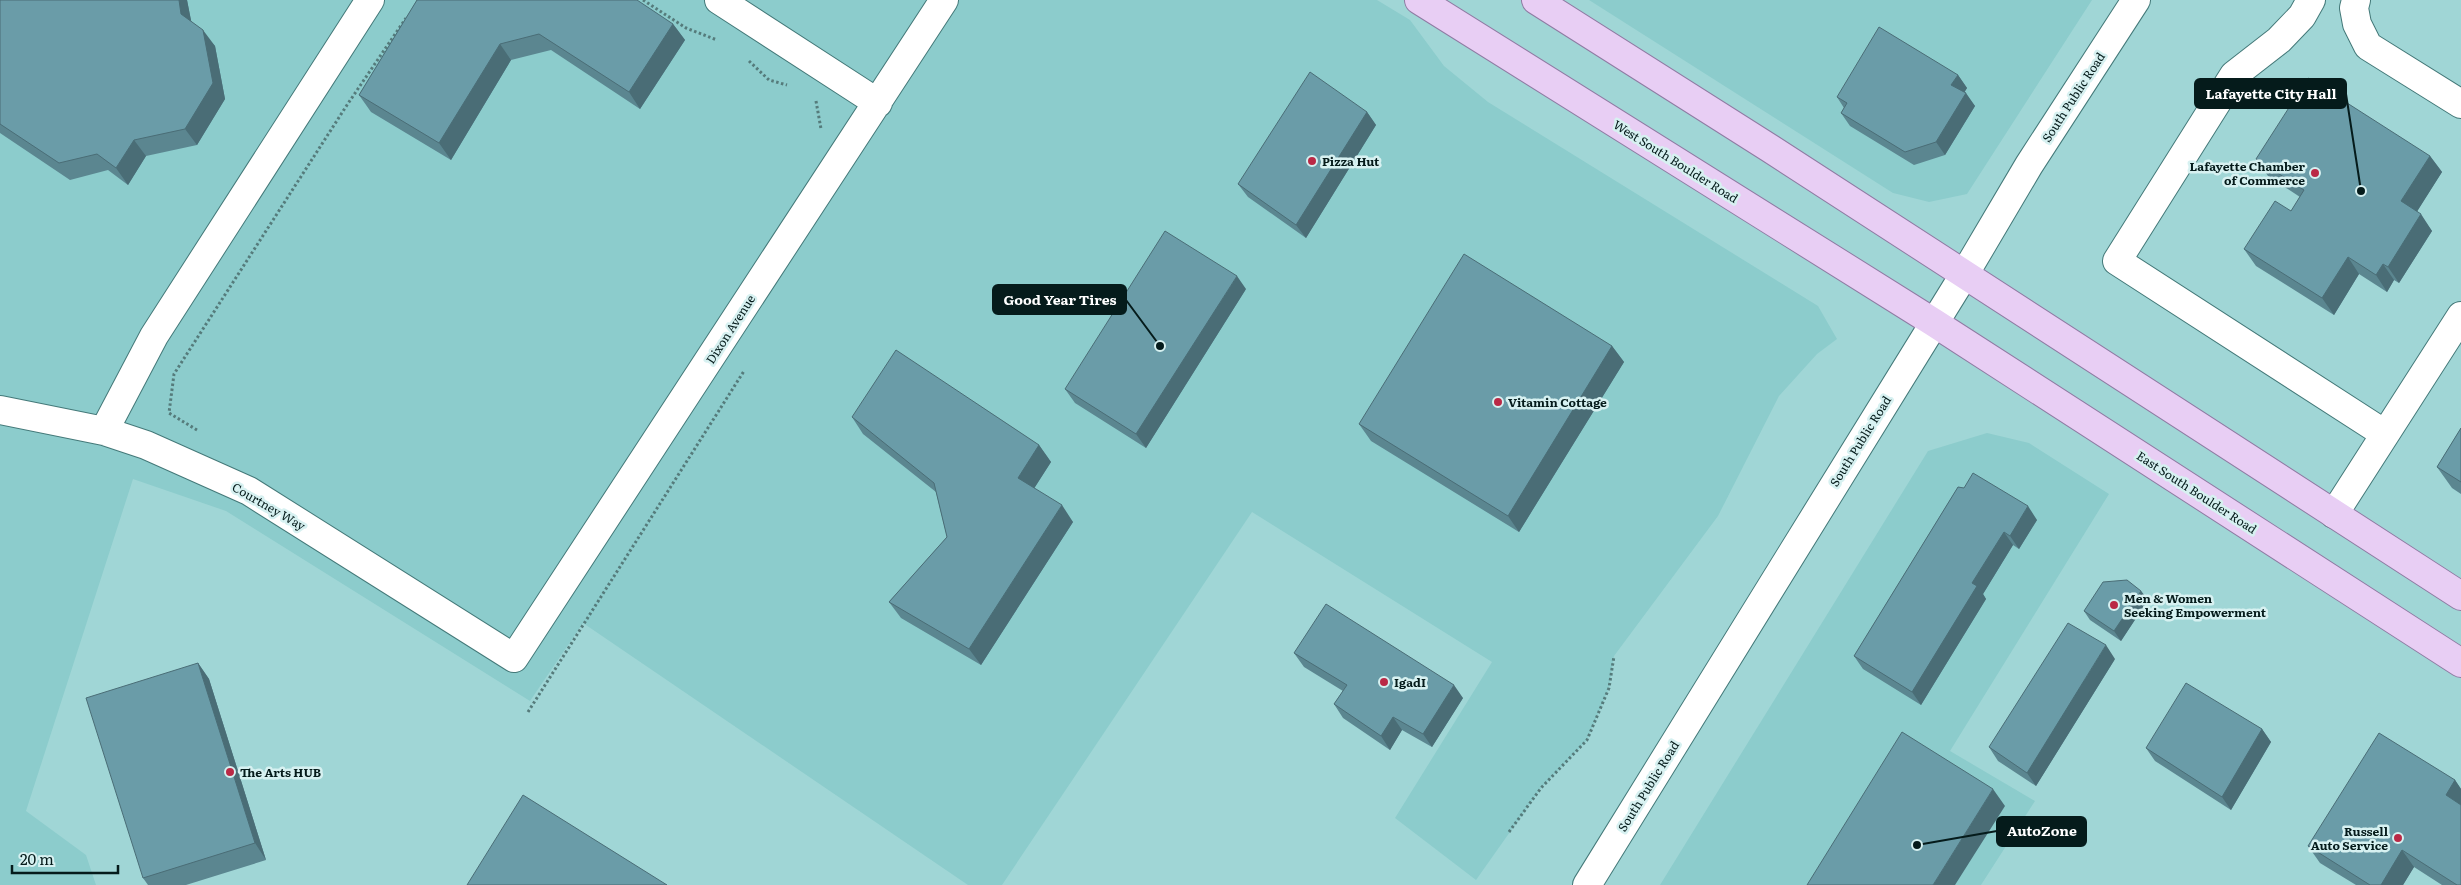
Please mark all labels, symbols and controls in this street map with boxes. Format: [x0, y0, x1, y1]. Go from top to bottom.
street label: South Public Road [2037, 48, 2109, 145]
callout: Lafayette City Hall [2195, 79, 2346, 108]
text: Lafayette City Hall [2205, 83, 2337, 103]
street label: West South Boulder Road [1610, 115, 1742, 207]
place label: Pizza Hut [1322, 152, 1380, 170]
marker: Pizza Hut [1306, 155, 1318, 167]
place label: Lafayette Chamber of Commerce [2190, 157, 2305, 189]
marker: Lafayette Chamber of Commerce [2309, 167, 2321, 179]
callout: Good Year Tires [993, 285, 1126, 314]
text: Good Year Tires [1003, 289, 1117, 309]
street label: Dixon Avenue [701, 291, 759, 367]
street label: South Public Road [1825, 392, 1895, 490]
place label: Vitamin Cottage [1508, 393, 1607, 411]
marker: Vitamin Cottage [1492, 396, 1504, 408]
street label: East South Boulder Road [2133, 446, 2261, 538]
street label: Courtney Way [229, 478, 309, 534]
place label: Men & Women Seeking Empowerment [2124, 589, 2267, 621]
marker: Men & Women Seeking Empowerment [2108, 599, 2120, 611]
place label: IgadI [1394, 673, 1426, 691]
marker: IgadI [1378, 676, 1390, 688]
street label: South Public Road [1613, 737, 1683, 835]
place label: The Arts HUB [240, 763, 321, 781]
marker: The Arts HUB [224, 766, 236, 778]
callout: AutoZone [1997, 817, 2086, 846]
text: AutoZone [2007, 820, 2077, 840]
place label: Russell Auto Service [2311, 822, 2389, 854]
marker: Russell Auto Service [2392, 832, 2404, 844]
scale bar [12, 842, 119, 874]
text: 20 m [20, 847, 54, 870]

